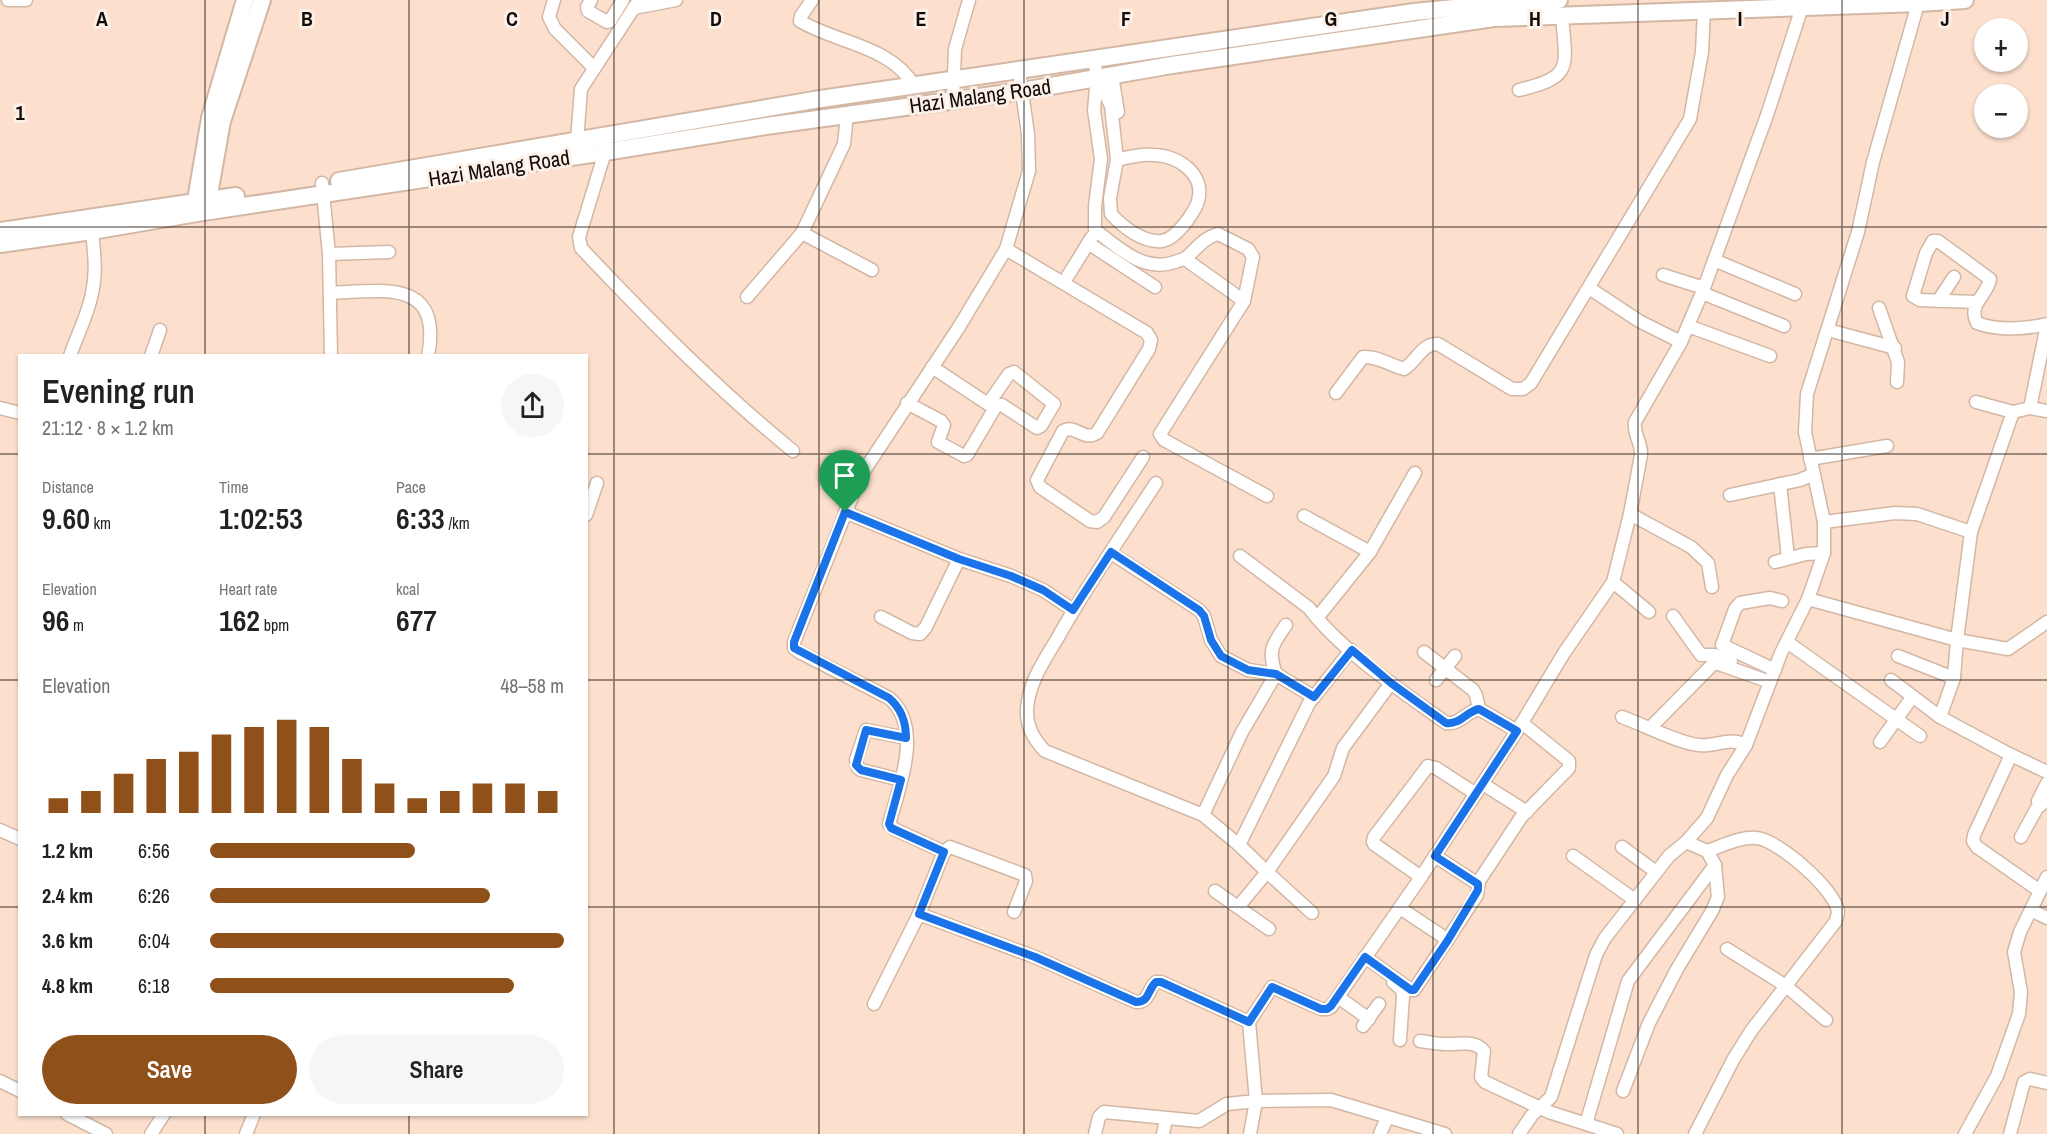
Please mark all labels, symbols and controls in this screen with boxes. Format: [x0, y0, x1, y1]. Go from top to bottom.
text: A [96, 5, 108, 32]
text: B [301, 5, 313, 32]
text: C [506, 5, 518, 32]
text: D [710, 5, 722, 32]
text: E [916, 5, 927, 32]
text: F [1121, 5, 1131, 32]
text: G [1325, 5, 1337, 32]
text: H [1529, 5, 1541, 32]
text: I [1738, 5, 1742, 32]
text: J [1940, 5, 1950, 32]
map controls [1974, 18, 2028, 138]
button: + [1974, 18, 2028, 72]
street label: Hazi Malang Road [907, 72, 1053, 120]
button: − [1974, 84, 2028, 138]
text: 1 [15, 99, 25, 126]
street label: Hazi Malang Road [426, 143, 572, 193]
text: Evening run [42, 369, 195, 413]
button: share [501, 374, 564, 437]
text: 21:12 · 8 × 1.2 km [42, 414, 174, 441]
pin [819, 450, 870, 512]
icon: arrive [828, 459, 861, 492]
text: Distance [42, 476, 94, 498]
text: Time [219, 476, 249, 498]
text: Pace [396, 476, 426, 498]
text: 9.60 [42, 498, 90, 538]
text: 1:02:53 [219, 498, 303, 538]
text: 6:33 [396, 498, 445, 538]
text: km [90, 512, 111, 534]
text: /km [445, 512, 470, 534]
text: Elevation [42, 578, 97, 600]
text: Heart rate [219, 578, 277, 600]
text: kcal [396, 578, 419, 600]
text: 96 [42, 600, 69, 640]
text: 162 [219, 600, 260, 640]
text: 677 [396, 600, 437, 640]
text: m [69, 614, 84, 636]
text: bpm [260, 614, 289, 636]
text: Elevation [42, 672, 110, 699]
text: 48–58 m [500, 672, 564, 699]
text: 1.2 km [42, 837, 93, 864]
text: 6:56 [138, 837, 170, 864]
text: 2.4 km [42, 882, 93, 909]
text: 6:26 [138, 882, 170, 909]
text: 3.6 km [42, 927, 93, 954]
text: 6:04 [138, 927, 170, 954]
text: 4.8 km [42, 972, 93, 999]
text: 6:18 [138, 972, 170, 999]
button: Save [42, 1035, 297, 1104]
button: Share [309, 1035, 564, 1104]

